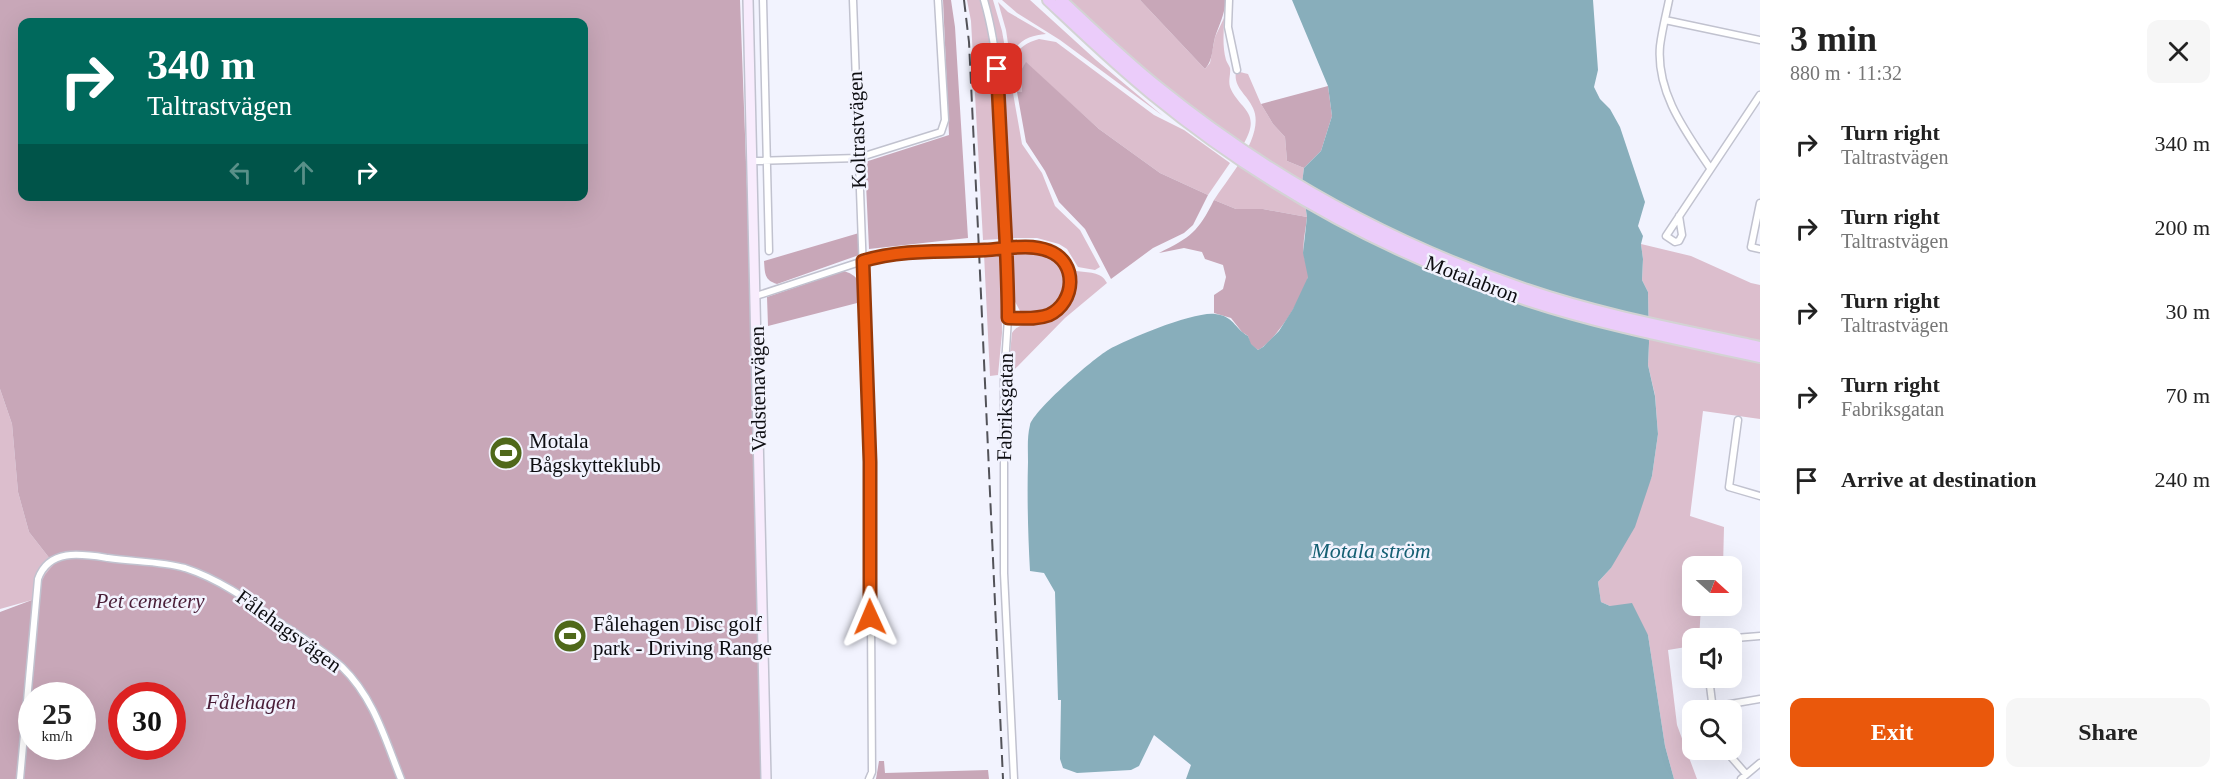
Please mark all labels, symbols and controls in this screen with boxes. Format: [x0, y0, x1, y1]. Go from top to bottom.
text: 3 min [1790, 19, 1877, 59]
button: close [2147, 20, 2210, 83]
icon: right [48, 42, 126, 120]
text: 340 m [147, 42, 256, 88]
pin [971, 43, 1022, 94]
icon: arrive [980, 52, 1013, 85]
text: 880 m · 11:32 [1790, 62, 1902, 84]
street label: Koltrastvägen [843, 70, 871, 189]
text: Taltrastvägen [147, 91, 292, 121]
text: Turn right [1841, 120, 1940, 145]
icon: right [1790, 128, 1823, 161]
text: 340 m [2154, 131, 2210, 156]
text: Taltrastvägen [1841, 146, 1948, 168]
icon: left [224, 156, 257, 189]
icon: ahead [287, 156, 320, 189]
icon: right [350, 156, 383, 189]
text: Turn right [1841, 204, 1940, 229]
icon: right [1790, 212, 1823, 245]
text: 200 m [2154, 215, 2210, 240]
text: Taltrastvägen [1841, 230, 1948, 252]
street label: Motalabron [1422, 250, 1522, 308]
text: Turn right [1841, 288, 1940, 313]
icon: right [1790, 296, 1823, 329]
text: 30 m [2165, 299, 2210, 324]
text: Taltrastvägen [1841, 314, 1948, 336]
street label: Vadstenavägen [745, 325, 771, 452]
street label: Fabriksgatan [992, 352, 1018, 461]
text: Turn right [1841, 372, 1940, 397]
icon: right [1790, 380, 1823, 413]
text: 70 m [2165, 383, 2210, 408]
text: Fabriksgatan [1841, 398, 1944, 420]
place label: Motala Bågskytteklubb [529, 429, 661, 477]
sports icon: Motala Bågskytteklubb [488, 435, 524, 471]
icon: arrive [1790, 464, 1823, 497]
text: Arrive at destination [1841, 467, 2037, 492]
text: 240 m [2154, 467, 2210, 492]
water label: Motala ström [1310, 538, 1431, 563]
north arrow [1682, 556, 1742, 616]
map controls [1682, 556, 1742, 760]
street label: Fålehagsvägen [231, 585, 347, 678]
position arrow [838, 585, 902, 649]
park label: Pet cemetery [94, 589, 205, 613]
place label: Fålehagen Disc golf park - Driving Range [593, 612, 772, 660]
sports icon: Fålehagen Disc golf park - Driving Range [552, 618, 588, 654]
button: sound [1682, 628, 1742, 688]
speed limit sign: 30 [108, 682, 186, 760]
park label: Fålehagen [205, 690, 296, 714]
text: 25 [42, 697, 72, 730]
button: Exit [1790, 698, 1994, 767]
button: Share [2006, 698, 2210, 767]
button: search [1682, 700, 1742, 760]
text: km/h [42, 728, 72, 744]

